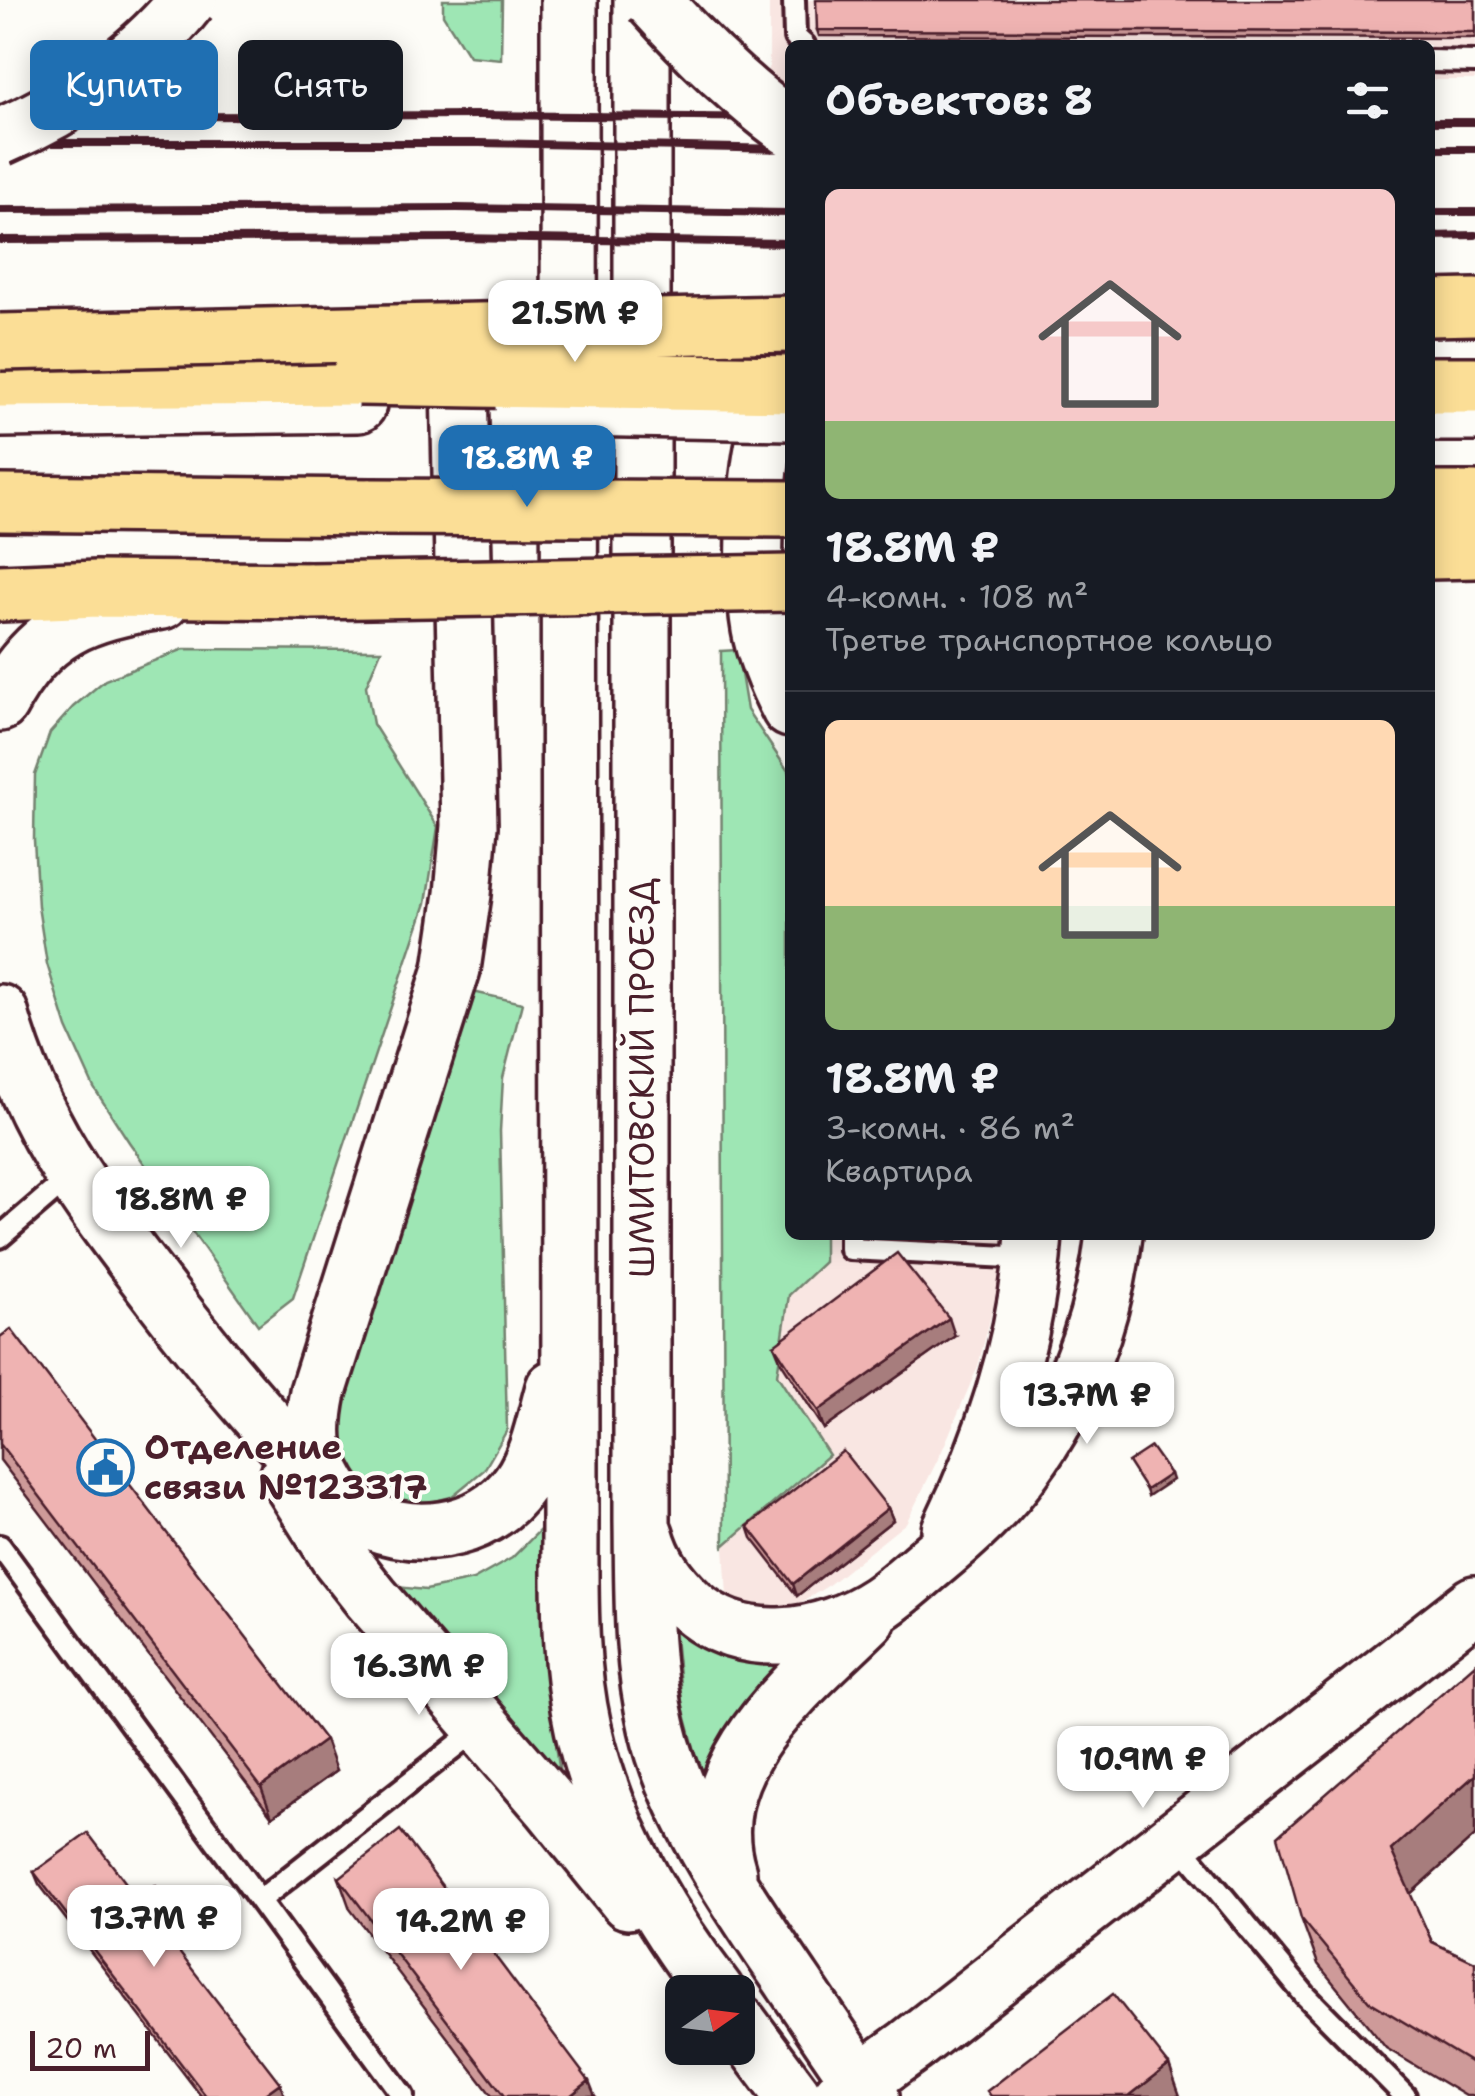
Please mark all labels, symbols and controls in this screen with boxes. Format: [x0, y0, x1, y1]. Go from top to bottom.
chip: Купить [30, 40, 218, 130]
chip: Снять [238, 40, 403, 130]
text: Объектов: 8 [825, 72, 1093, 128]
icon: filters [1340, 73, 1395, 128]
icon: home [1020, 254, 1200, 434]
pin: 21.5M ₽ [483, 280, 667, 365]
text: 21.5M ₽ [510, 291, 640, 334]
pin: 18.8M ₽ [435, 425, 619, 510]
text: 18.8M ₽ [460, 436, 594, 479]
text: 18.8M ₽ [825, 519, 1000, 575]
text: 4-комн. · 108 m² [825, 575, 1089, 618]
text: Третье транспортное кольцо [825, 618, 1273, 661]
icon: home [1020, 785, 1200, 965]
street label: ШМИТОВСКИЙ ПРОЕЗД [618, 878, 665, 1278]
text: 18.8M ₽ [825, 1050, 1000, 1106]
text: 3-комн. · 86 m² [825, 1106, 1075, 1149]
text: Квартира [825, 1149, 973, 1192]
pin: 18.8M ₽ [89, 1166, 273, 1251]
text: 18.8M ₽ [114, 1177, 248, 1220]
pin: 13.7M ₽ [995, 1362, 1179, 1447]
text: 13.7M ₽ [1022, 1373, 1152, 1416]
place label: Отделение связи №123317 [144, 1423, 428, 1510]
public building icon: Отделение связи №123317 [75, 1437, 135, 1497]
pin: 16.3M ₽ [327, 1633, 511, 1718]
text: 16.3M ₽ [353, 1644, 485, 1687]
pin: 10.9M ₽ [1051, 1726, 1235, 1811]
text: 10.9M ₽ [1079, 1737, 1207, 1780]
pin: 13.7M ₽ [62, 1885, 246, 1970]
pin: 14.2M ₽ [369, 1888, 553, 1973]
text: 13.7M ₽ [89, 1896, 219, 1939]
text: 14.2M ₽ [395, 1899, 527, 1942]
north arrow [665, 1975, 755, 2065]
map controls [665, 1975, 755, 2065]
scale bar [30, 2026, 150, 2070]
text: 20 m [45, 2029, 117, 2067]

